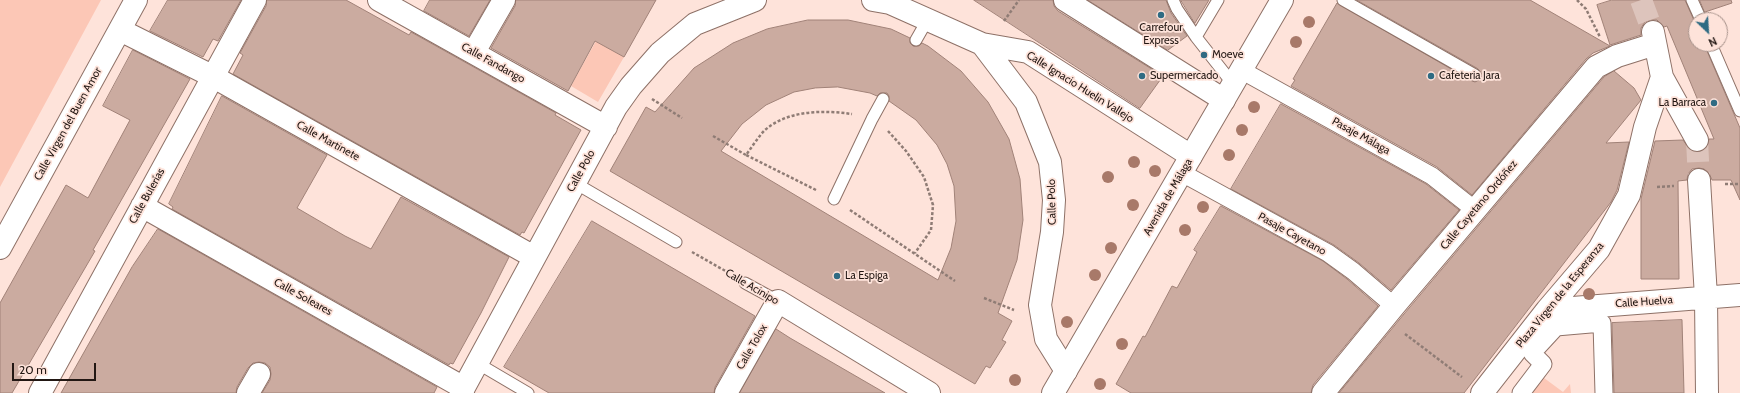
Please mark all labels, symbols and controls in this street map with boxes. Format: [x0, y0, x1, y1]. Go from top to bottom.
marker: Carrefour Express [1156, 10, 1166, 20]
north arrow [1688, 12, 1728, 52]
place label: Carrefour Express [1139, 21, 1183, 47]
text: N [1706, 34, 1719, 50]
street label: Calle Fandango [459, 40, 527, 86]
place label: Moeve [1212, 48, 1243, 62]
street label: Calle Ignacio Huelin Vallejo [1024, 49, 1136, 125]
marker: Moeve [1199, 50, 1209, 60]
street label: Calle Virgen del Buen Amor [31, 65, 105, 183]
place label: Supermercado [1150, 69, 1218, 83]
place label: Cafeteria Jara [1439, 69, 1500, 83]
marker: Supermercado [1137, 71, 1147, 81]
marker: Cafeteria Jara [1426, 71, 1436, 81]
place label: La Barraca [1658, 96, 1706, 110]
marker: La Barraca [1709, 98, 1719, 108]
street label: Pasaje Málaga [1330, 115, 1392, 157]
street label: Calle Martinete [294, 118, 362, 164]
street label: Calle Polo [564, 148, 598, 194]
street label: Avenida de Málaga [1141, 156, 1195, 238]
street label: Calle Cayetano Ordóñez [1438, 158, 1520, 252]
street label: Calle Bulerías [126, 166, 168, 226]
street label: Calle Polo [1045, 179, 1059, 225]
street label: Pasaje Cayetano [1256, 210, 1328, 258]
street label: Plaza Virgen de la Esperanza [1513, 240, 1607, 350]
street label: Calle Acinipo [723, 266, 781, 308]
place label: La Espiga [845, 269, 888, 283]
marker: La Espiga [832, 271, 842, 281]
street label: Calle Soleares [271, 276, 335, 318]
street label: Calle Huelva [1615, 293, 1673, 311]
street label: Calle Tolox [734, 322, 770, 372]
scale bar [14, 355, 98, 381]
text: 20 m [19, 362, 47, 377]

